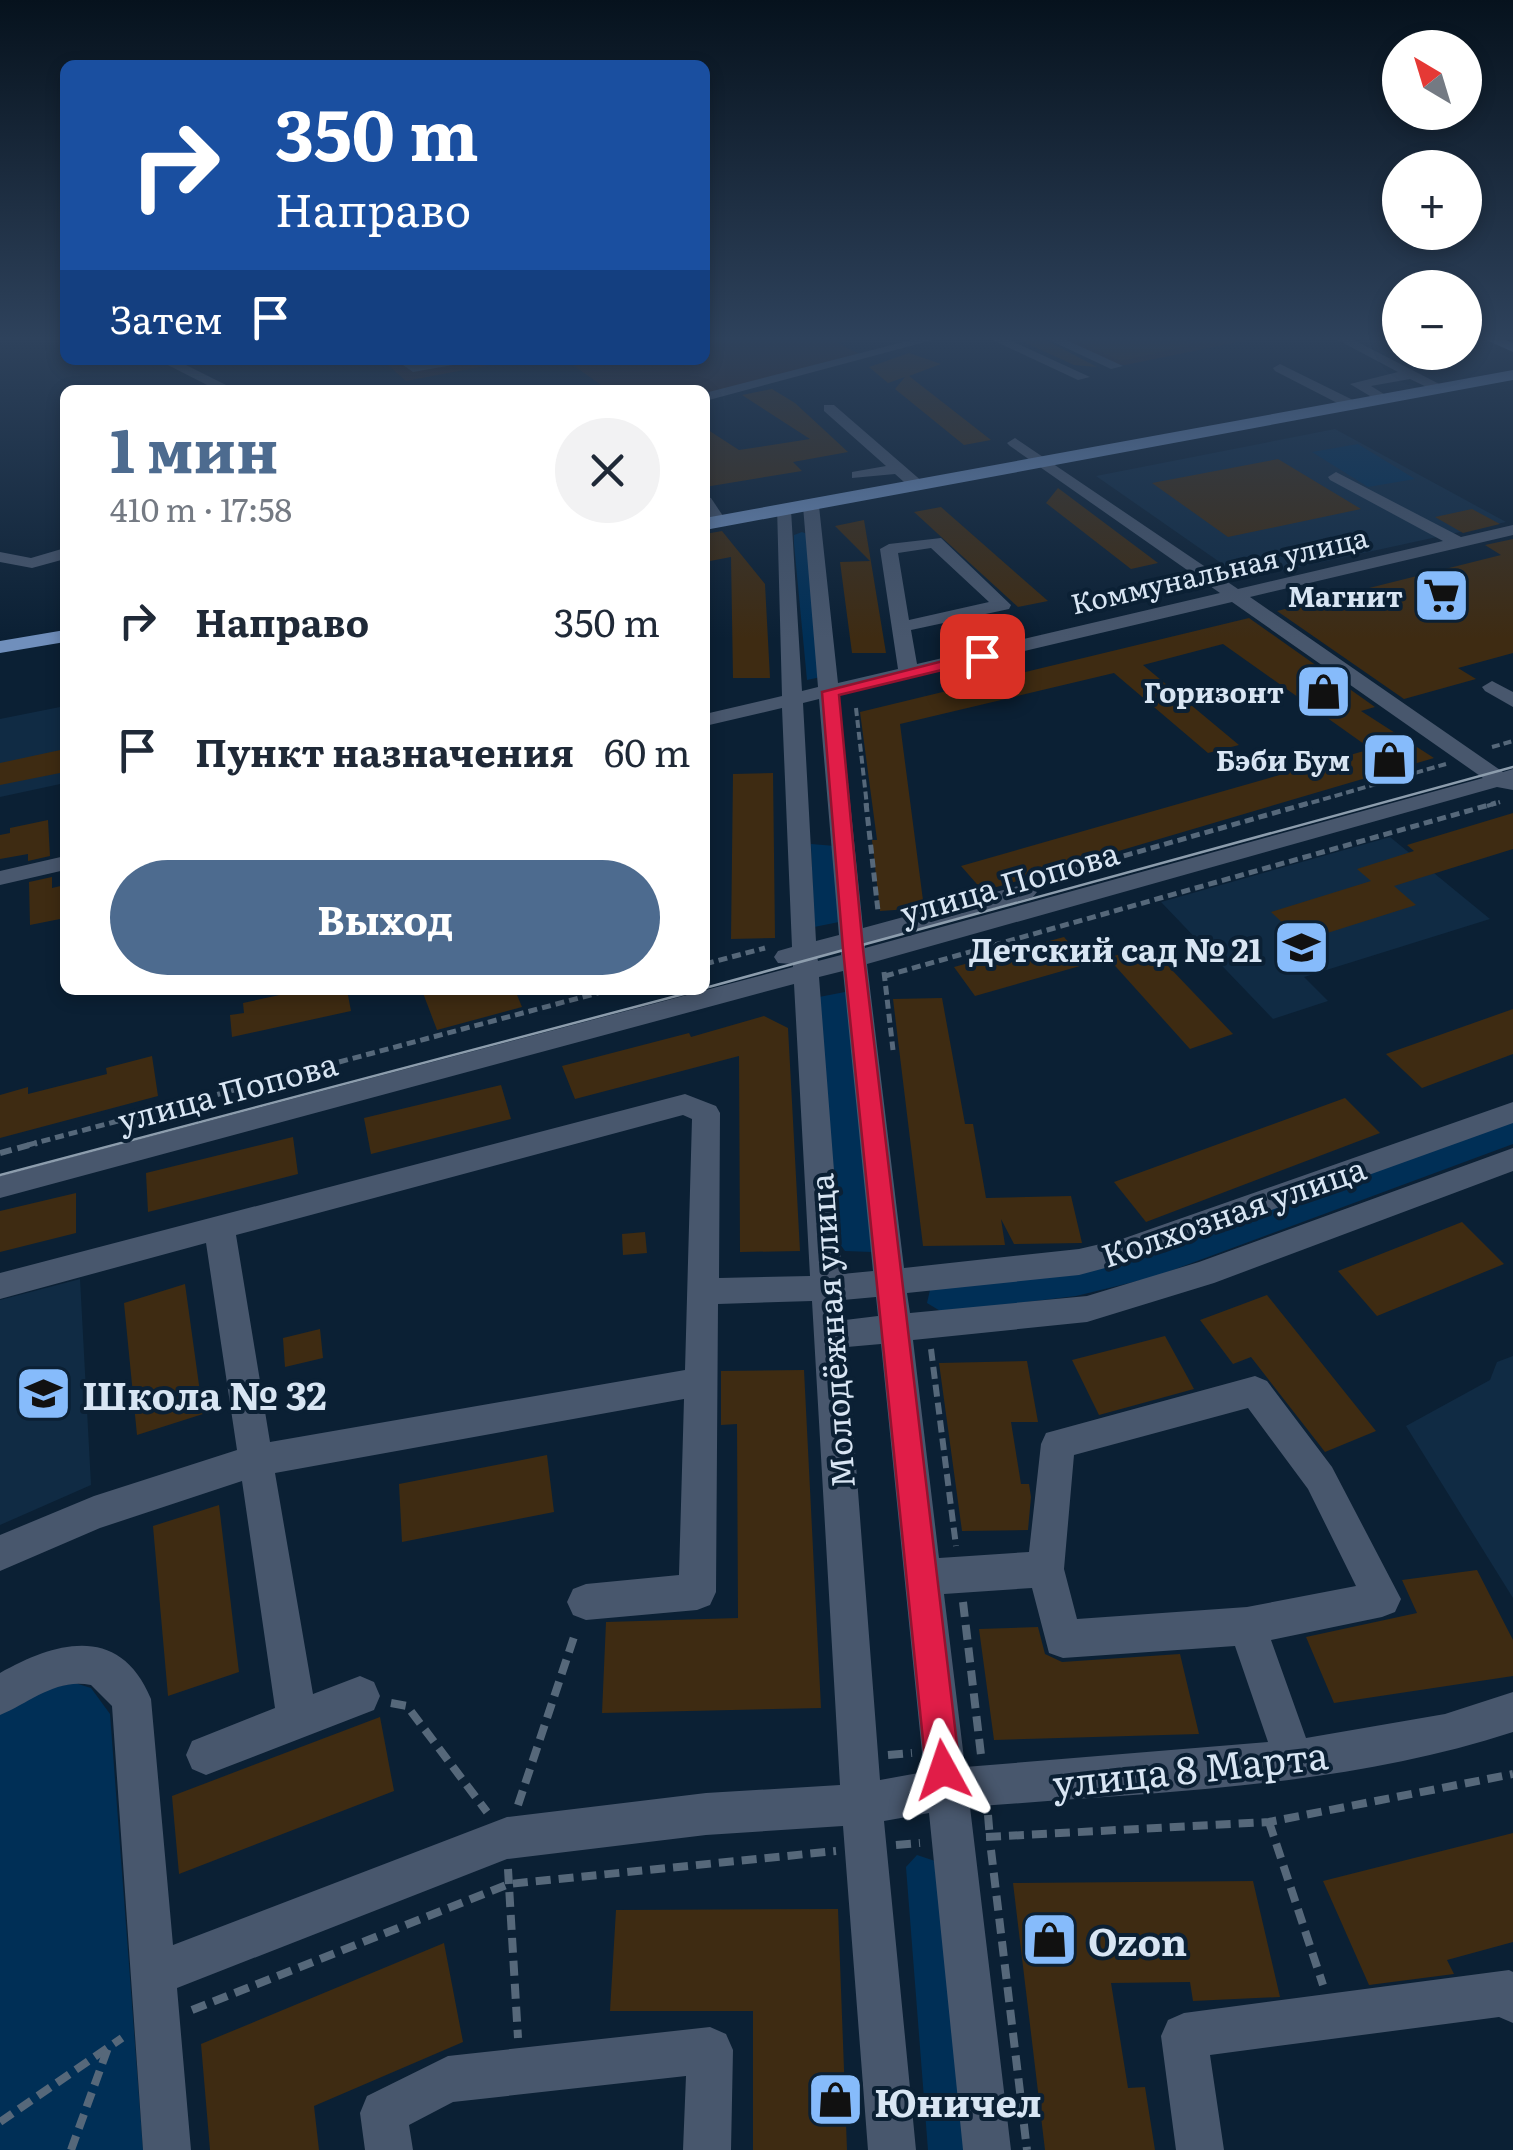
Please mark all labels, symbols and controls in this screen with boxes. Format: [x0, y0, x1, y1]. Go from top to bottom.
north arrow [1382, 30, 1482, 130]
map controls [1382, 30, 1482, 370]
text: 350 m [275, 79, 479, 183]
icon: right [110, 100, 240, 230]
button: + [1382, 150, 1482, 250]
text: Направо [275, 174, 471, 241]
button: − [1382, 270, 1482, 370]
text: Затем [110, 289, 223, 346]
icon: arrive [243, 290, 298, 345]
text: 1 мин [110, 402, 279, 491]
button: close [555, 418, 660, 523]
text: 410 m · 17:58 [110, 484, 292, 532]
street label: Коммунальная улица [1066, 514, 1372, 624]
supermarket icon: Магнит [1412, 565, 1472, 625]
place label: Магнит [1288, 574, 1403, 616]
text: Направо [195, 592, 369, 649]
text: 350 m [554, 592, 660, 649]
icon: right [110, 593, 165, 648]
pin [940, 614, 1025, 699]
icon: arrive [955, 629, 1010, 684]
shop icon: Горизонт [1293, 661, 1353, 721]
place label: Горизонт [1144, 670, 1284, 712]
text: Пункт назначения [195, 722, 574, 779]
text: 60 m [604, 722, 691, 779]
icon: arrive [110, 723, 165, 778]
shop icon: Бэби Бум [1359, 729, 1419, 789]
place label: Бэби Бум [1216, 738, 1350, 780]
street label: улица Попова [894, 827, 1125, 935]
button: Выход [110, 860, 660, 975]
school or university icon: Детский сад № 21 [1271, 918, 1331, 978]
place label: Детский сад № 21 [969, 924, 1262, 972]
street label: улица Попова [112, 1037, 343, 1142]
street label: Колхозная улица [1094, 1142, 1372, 1278]
street label: Молодёжная улица [795, 1171, 865, 1490]
school or university icon: Школа № 32 [13, 1363, 73, 1423]
place label: Школа № 32 [82, 1365, 327, 1422]
position arrow [891, 1718, 995, 1822]
street label: улица 8 Марта [1049, 1724, 1331, 1810]
shop icon: Ozon [1019, 1909, 1079, 1969]
place label: Ozon [1088, 1911, 1187, 1968]
shop icon: Юничел [805, 2070, 865, 2130]
place label: Юничел [874, 2072, 1042, 2129]

